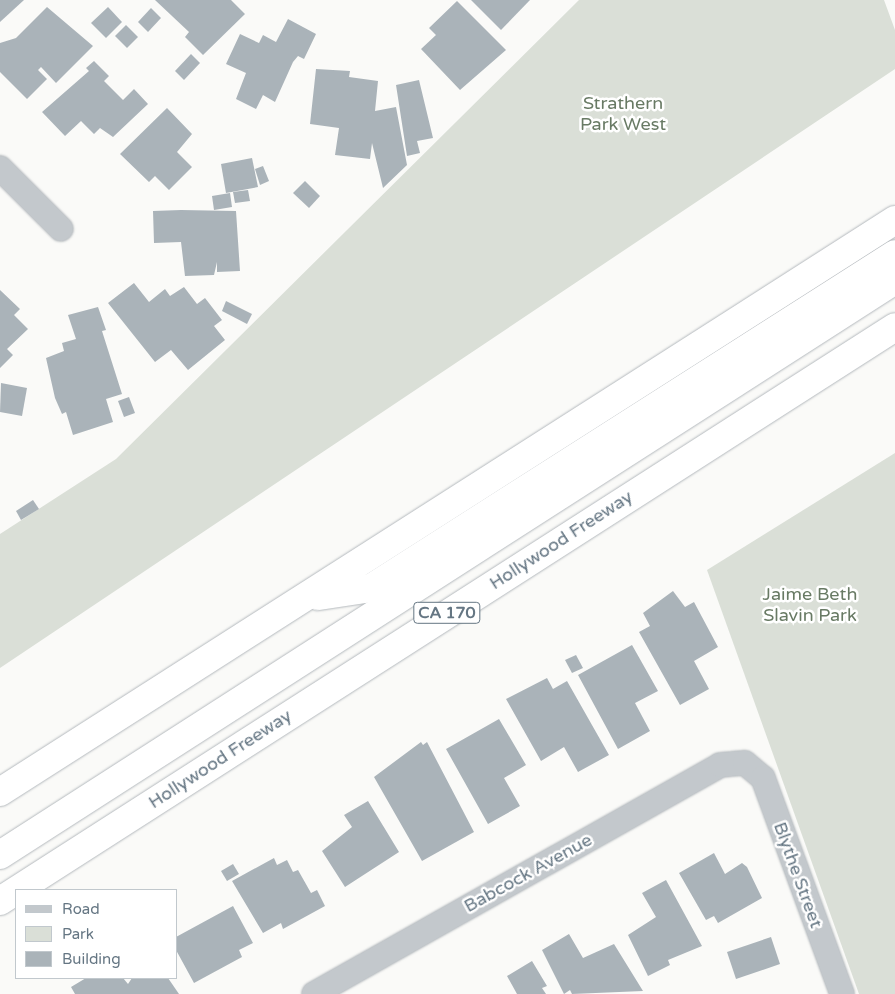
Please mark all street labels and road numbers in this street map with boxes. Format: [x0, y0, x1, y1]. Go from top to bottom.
street label: Hollywood Freeway [485, 486, 637, 594]
road number: CA 170 [413, 600, 481, 626]
street label: Hollywood Freeway [144, 705, 296, 813]
street label: Blythe Street [769, 819, 827, 931]
street label: Babcock Avenue [460, 829, 596, 917]

